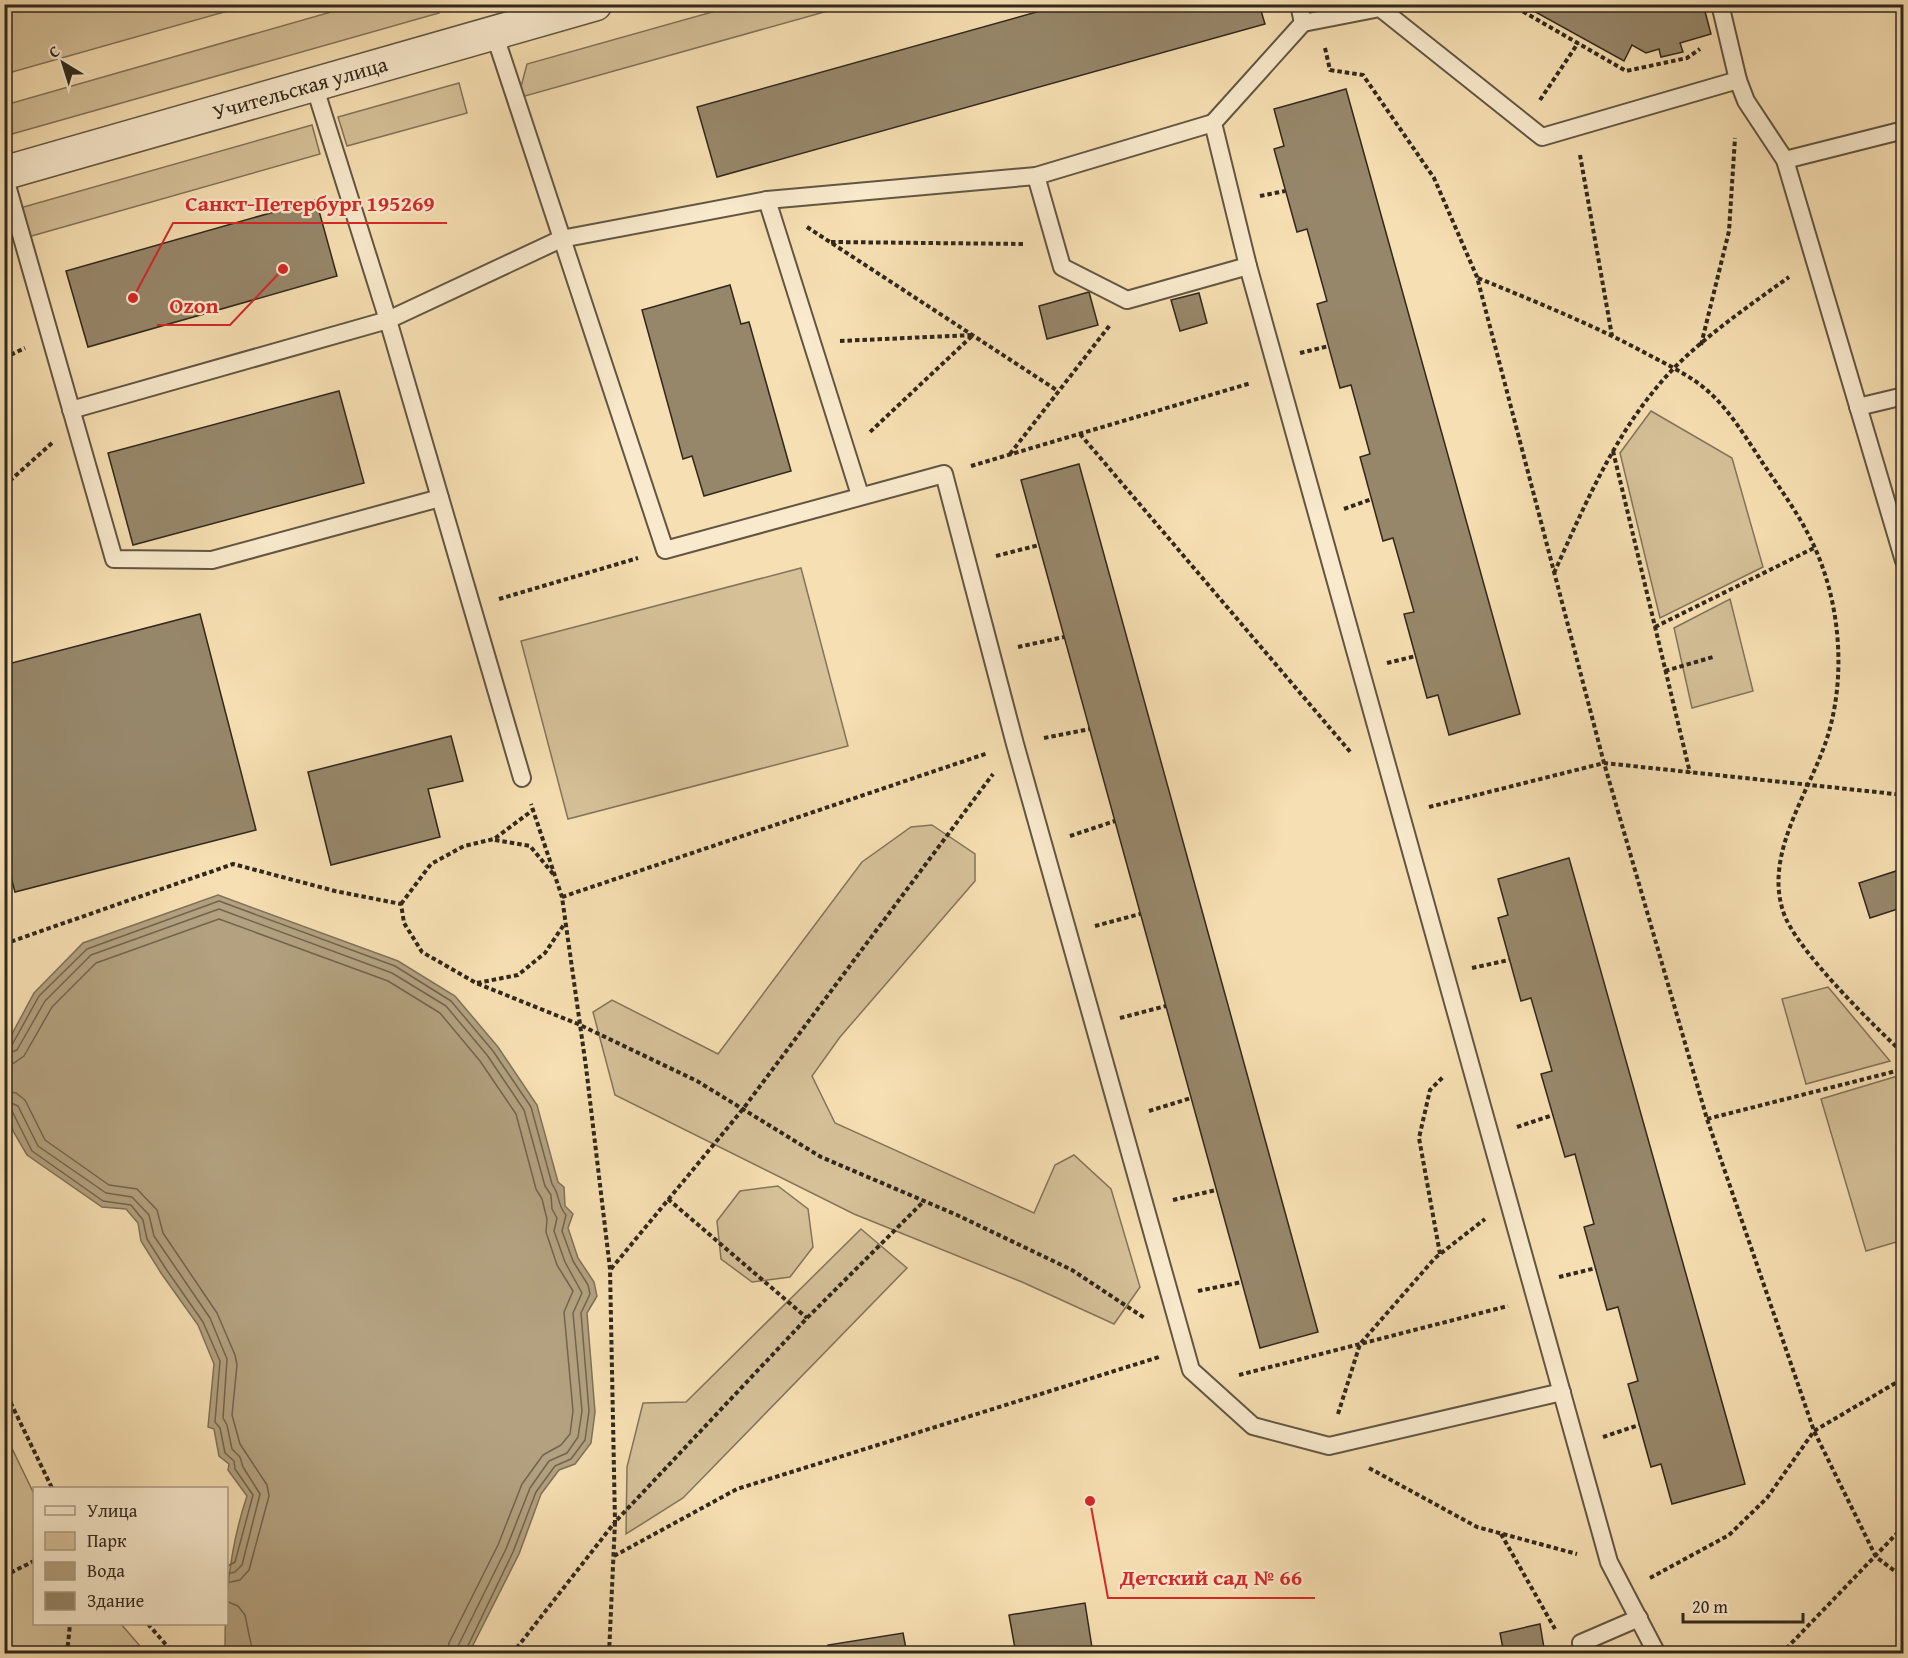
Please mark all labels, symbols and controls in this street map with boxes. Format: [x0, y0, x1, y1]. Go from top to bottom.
north arrow [33, 33, 93, 93]
text: С [43, 39, 65, 63]
street label: Учительская улица [209, 48, 391, 128]
callout: Санкт-Петербург 195269 [173, 183, 447, 223]
text: Санкт-Петербург 195269 [185, 187, 435, 219]
callout: Ozon [157, 285, 230, 325]
text: Ozon [169, 289, 219, 321]
legend [33, 1487, 228, 1625]
text: Улица [87, 1497, 138, 1524]
text: Парк [87, 1527, 127, 1554]
text: Вода [87, 1557, 125, 1584]
callout: Детский сад № 66 [1108, 1558, 1315, 1598]
text: Детский сад № 66 [1119, 1561, 1302, 1593]
scale bar [1683, 1586, 1803, 1624]
text: Здание [87, 1587, 144, 1614]
text: 20 m [1692, 1593, 1728, 1620]

